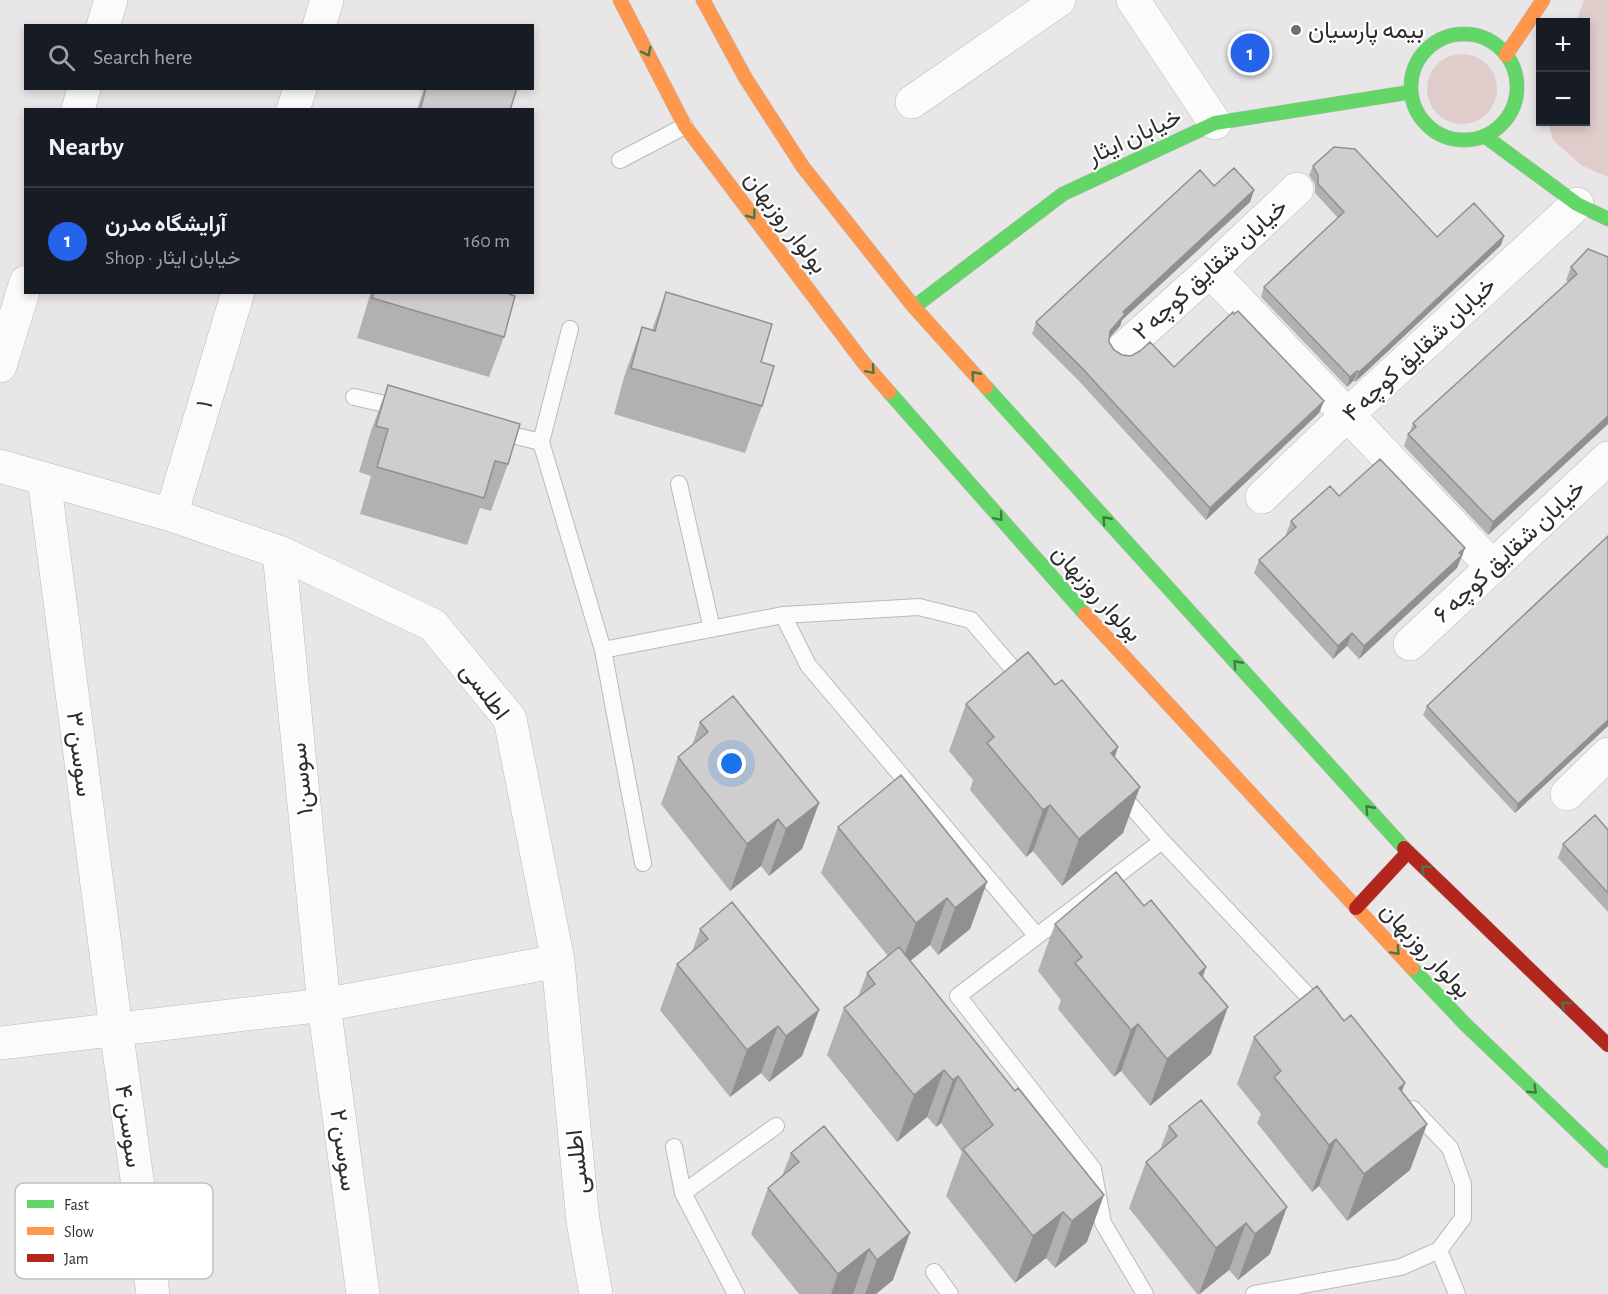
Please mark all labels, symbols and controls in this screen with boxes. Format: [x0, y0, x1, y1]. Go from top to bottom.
map controls [1536, 18, 1590, 126]
button: + [1536, 18, 1590, 72]
place label: بیمه پارسیان [1308, 19, 1424, 46]
marker: بیمه پارسیان [1289, 23, 1303, 37]
search box [24, 24, 534, 90]
pin: 1 [1230, 31, 1270, 76]
icon: search [45, 41, 78, 74]
text: Search here [93, 46, 192, 68]
one-way arrow [640, 46, 651, 56]
button: − [1536, 72, 1590, 126]
street label: خیابان ایثار [1083, 105, 1186, 171]
text: Nearby [48, 134, 124, 160]
street label: بولوار روزبهان [738, 167, 831, 279]
street label: خیابان شقایق کوچه ۲ [1129, 195, 1294, 347]
one-way arrow [745, 209, 756, 220]
text: آرایشگاه مدرن [105, 213, 226, 235]
text: 1 [64, 231, 71, 251]
text: 160 m [464, 231, 510, 251]
text: Shop · خیابان ایثار [105, 248, 240, 268]
street label: خیابان شقایق کوچه ۴ [1339, 273, 1503, 429]
one-way arrow [864, 363, 875, 374]
one-way arrow [971, 372, 982, 382]
street label: ۱ [192, 397, 217, 411]
street label: خیابان شقایق کوچه ۶ [1429, 476, 1592, 630]
one-way arrow [992, 510, 1003, 520]
one-way arrow [1102, 516, 1113, 527]
street label: بولوار روزبهان [1045, 541, 1146, 648]
street label: اطلسی [454, 659, 513, 725]
one-way arrow [1233, 661, 1244, 671]
street label: سوسن ۳ [60, 710, 96, 798]
street label: سوسن۱ [286, 741, 320, 816]
your location [717, 749, 746, 778]
one-way arrow [1365, 805, 1376, 816]
one-way arrow [1422, 865, 1433, 876]
street label: بولوار روزبهان [1374, 898, 1475, 1004]
one-way arrow [1389, 944, 1400, 955]
one-way arrow [1562, 1001, 1573, 1012]
one-way arrow [1525, 1082, 1536, 1093]
street label: سوسن ۴ [108, 1083, 146, 1169]
street label: سوسن ۲ [323, 1108, 361, 1193]
street label: اطلسی [563, 1128, 594, 1195]
legend [15, 1183, 213, 1279]
text: Fast [64, 1197, 89, 1213]
text: Slow [64, 1224, 94, 1240]
text: Jam [64, 1251, 89, 1267]

